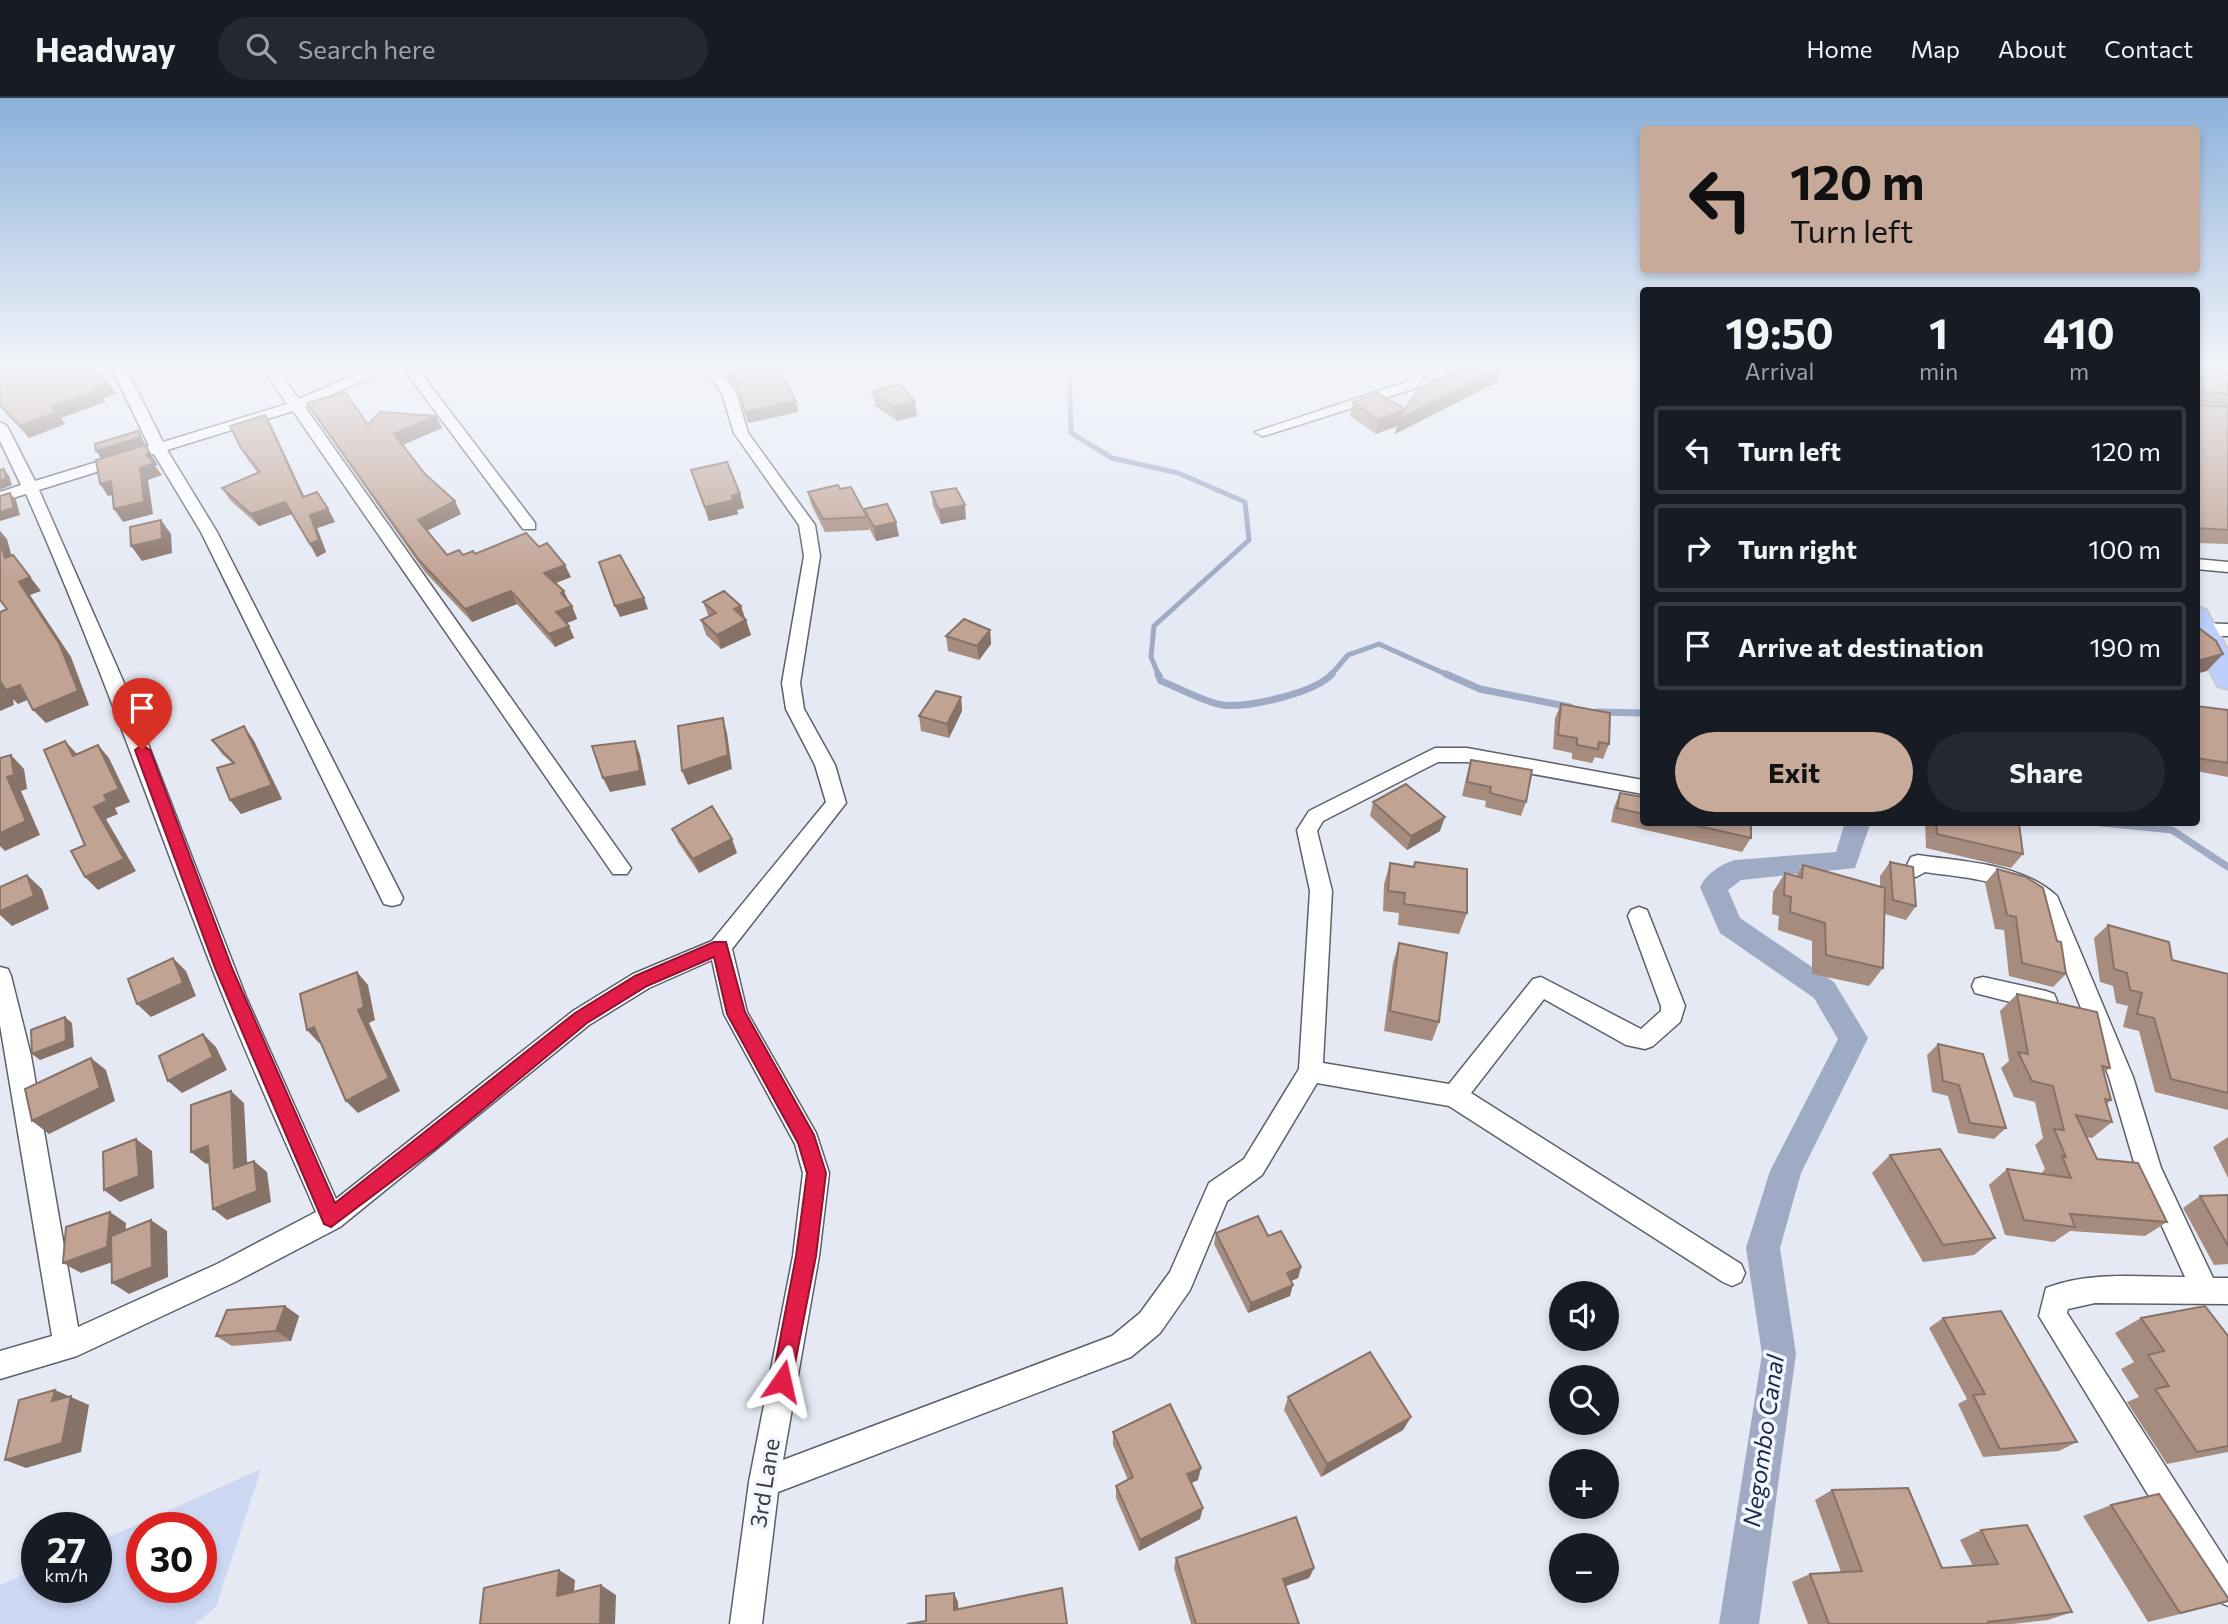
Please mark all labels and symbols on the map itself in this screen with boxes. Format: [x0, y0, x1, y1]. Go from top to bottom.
pin [112, 678, 172, 750]
position arrow [745, 1344, 819, 1418]
water label: Negombo Canal [1736, 1352, 1789, 1529]
street label: 3rd Lane [743, 1436, 785, 1530]
speed limit sign: 30 [126, 1512, 217, 1603]

